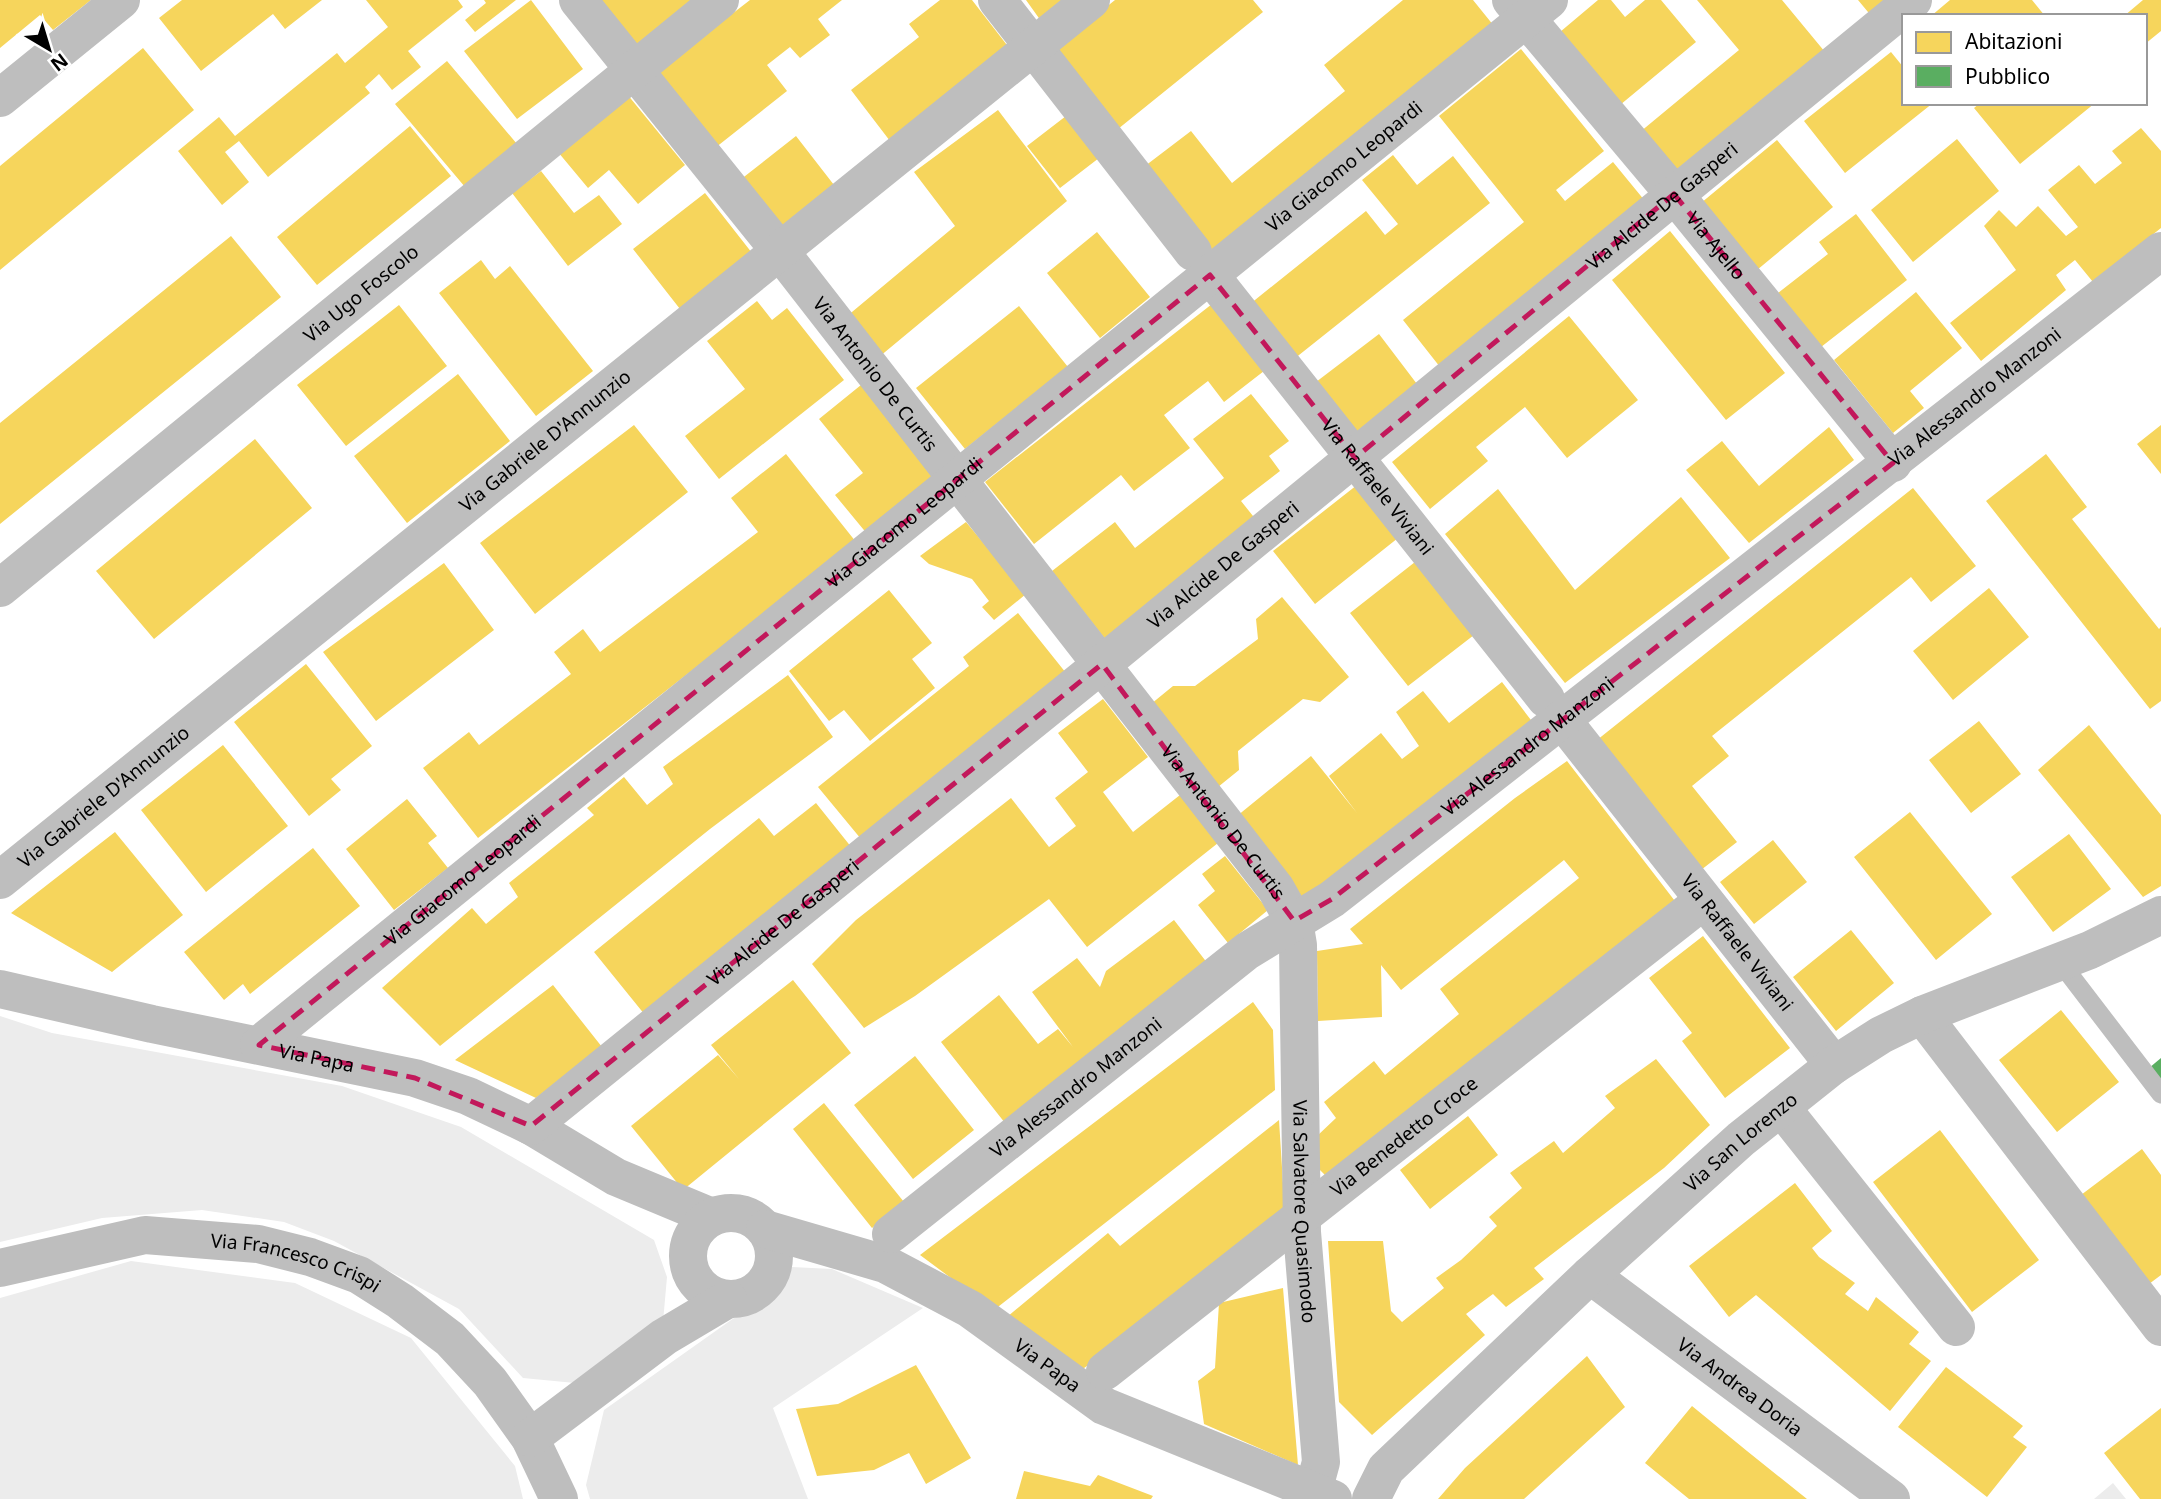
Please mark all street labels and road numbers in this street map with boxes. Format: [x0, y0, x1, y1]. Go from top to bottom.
street label: Via Giacomo Leopardi [1260, 95, 1428, 238]
street label: Via Alcide De Gasperi [1581, 136, 1743, 276]
street label: Via Ajello [1680, 206, 1752, 285]
street label: Via Ugo Foscolo [298, 238, 424, 348]
street label: Via Antonio De Curtis [807, 291, 944, 457]
street label: Via Alessandro Manzoni [1883, 321, 2066, 472]
street label: Via Gabriele D'Annunzio [454, 363, 636, 518]
street label: Via Raffaele Viviani [1315, 413, 1440, 560]
street label: Via Giacomo Leopardi [820, 451, 988, 594]
street label: Via Alcide De Gasperi [1142, 495, 1304, 635]
street label: Via Alessandro Manzoni [1436, 670, 1620, 822]
street label: Via Gabriele D'Annunzio [12, 719, 195, 874]
street label: Via Antonio De Curtis [1155, 739, 1292, 904]
street label: Via Giacomo Leopardi [379, 809, 546, 951]
street label: Via Alcide De Gasperi [701, 853, 864, 992]
street label: Via Raffaele Viviani [1675, 869, 1800, 1016]
street label: Via Alessandro Manzoni [984, 1011, 1167, 1164]
street label: Via Papa [277, 1037, 357, 1078]
street label: Via Benedetto Croce [1325, 1070, 1483, 1202]
street label: Via San Lorenzo [1678, 1086, 1803, 1198]
street label: Via Salvatore Quasimodo [1287, 1100, 1322, 1324]
street label: Via Francesco Crispi [210, 1227, 386, 1299]
street label: Via Andrea Doria [1672, 1331, 1808, 1442]
street label: Via Papa [1009, 1332, 1086, 1398]

